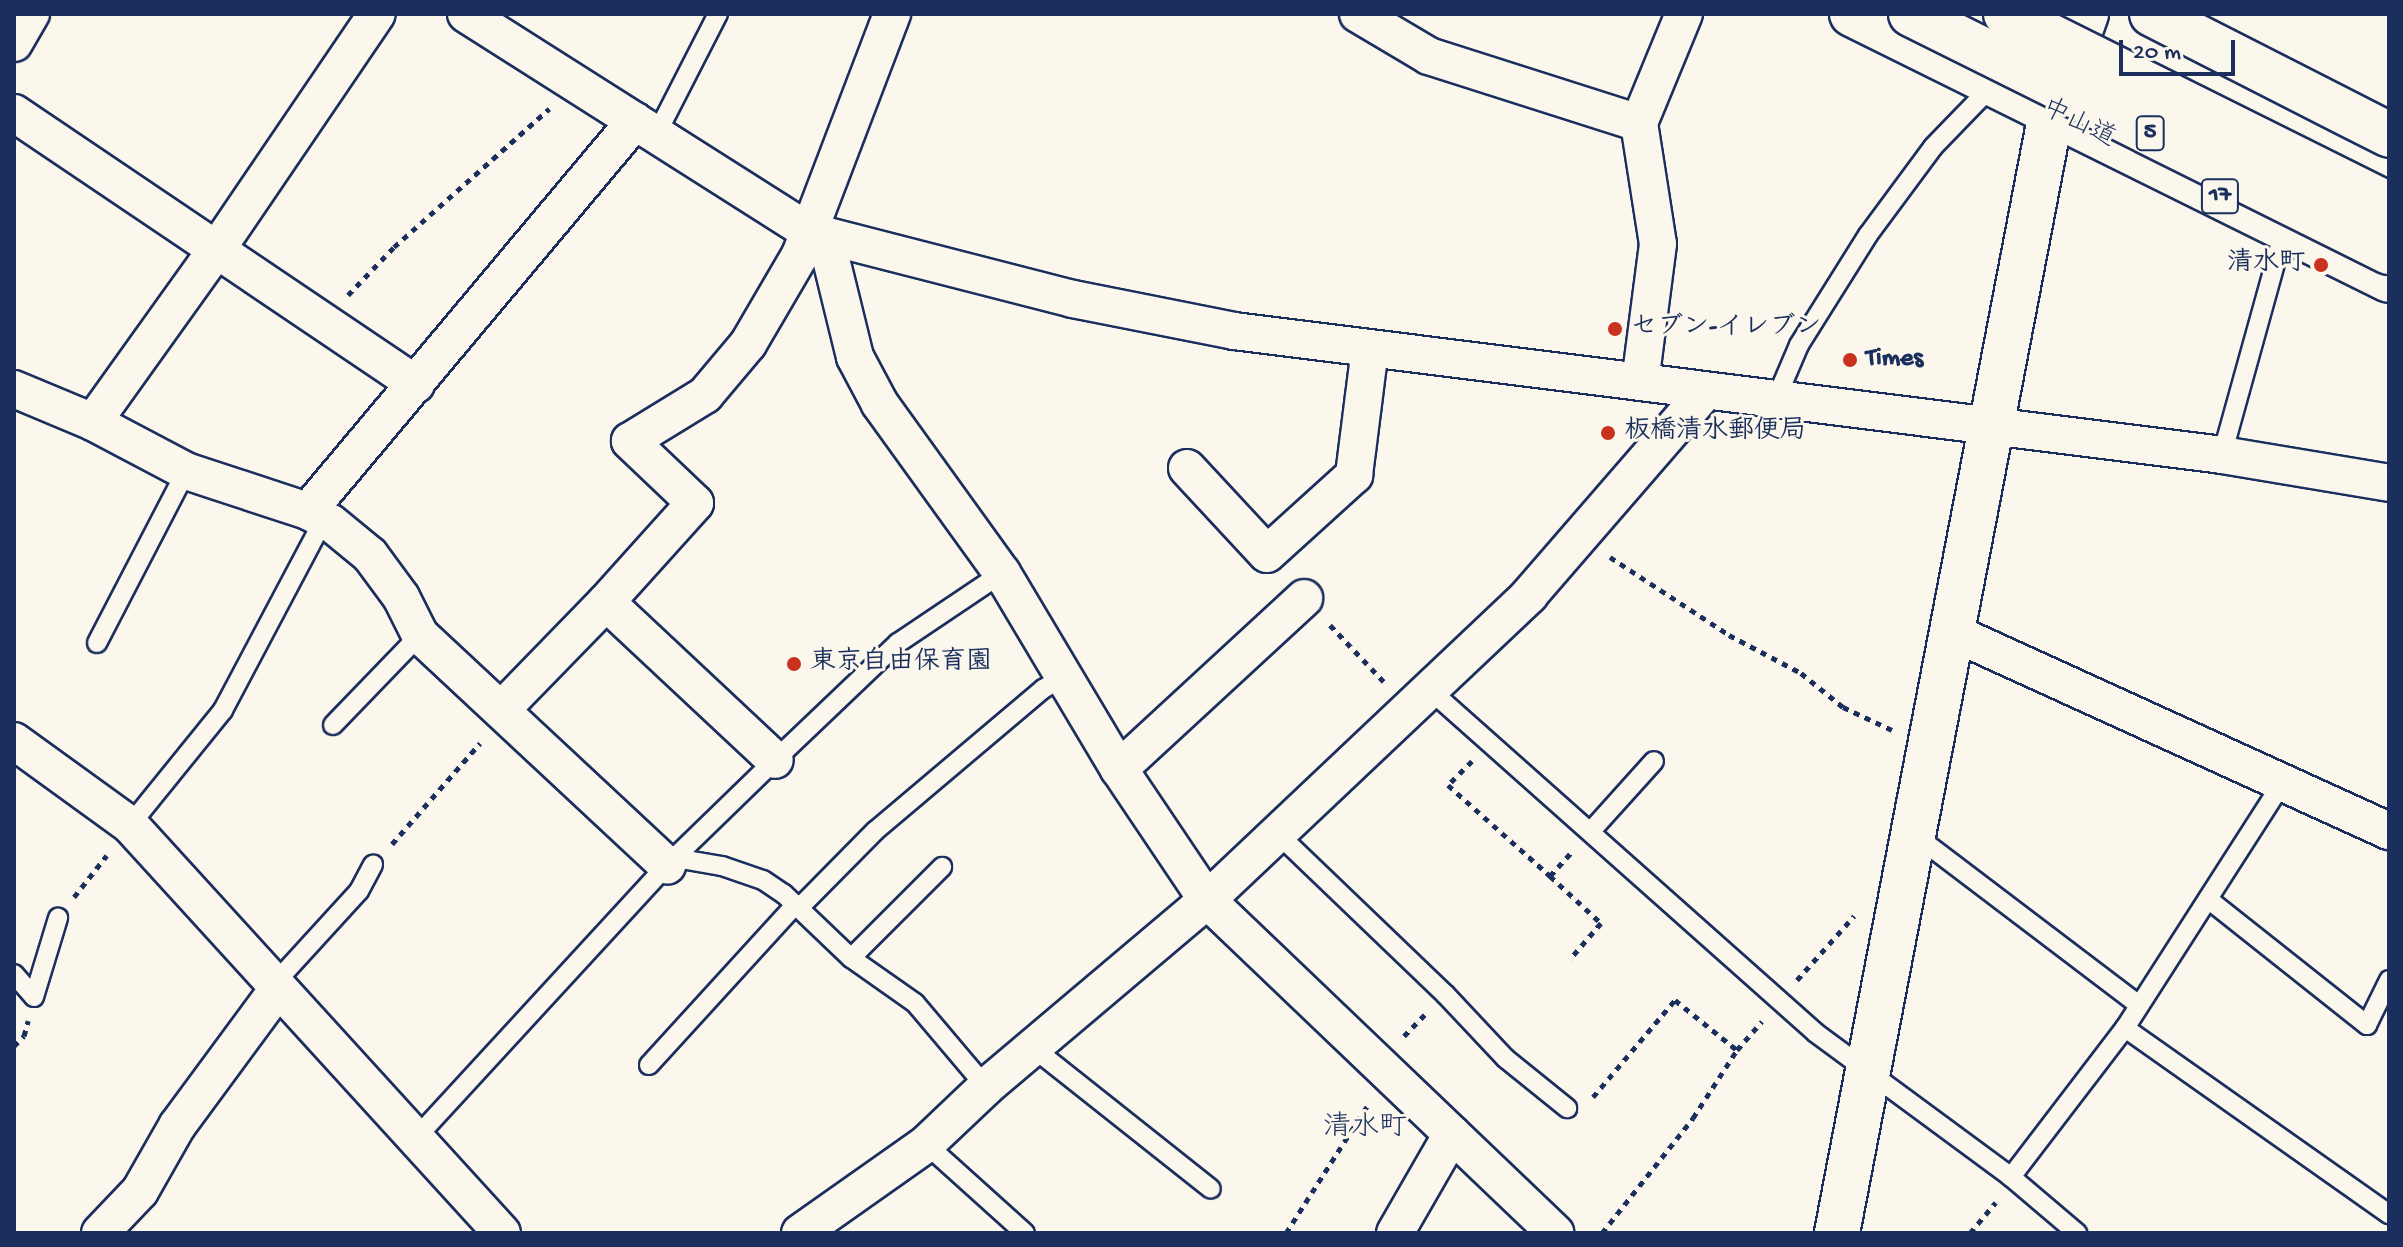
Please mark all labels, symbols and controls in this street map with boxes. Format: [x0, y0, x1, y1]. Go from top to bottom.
scale bar [2123, 24, 2239, 74]
text: 20 m [2133, 39, 2181, 68]
street label: 中山道 [2036, 94, 2120, 156]
road number: 5 [2134, 113, 2166, 153]
road number: 17 [2200, 176, 2240, 216]
place label: 清水町 [2227, 249, 2305, 281]
marker: 清水町 [2312, 256, 2330, 274]
place label: セブン-イレブン [1631, 313, 1821, 345]
marker: セブン-イレブン [1606, 320, 1624, 338]
place label: Times [1866, 344, 1923, 376]
marker: Times [1841, 351, 1859, 369]
place label: 板橋清水郵便局 [1624, 417, 1806, 449]
marker: 板橋清水郵便局 [1599, 424, 1617, 442]
place label: 東京自由保育園 [810, 648, 992, 680]
marker: 東京自由保育園 [785, 655, 803, 673]
district label: 清水町 [1323, 1112, 1407, 1146]

